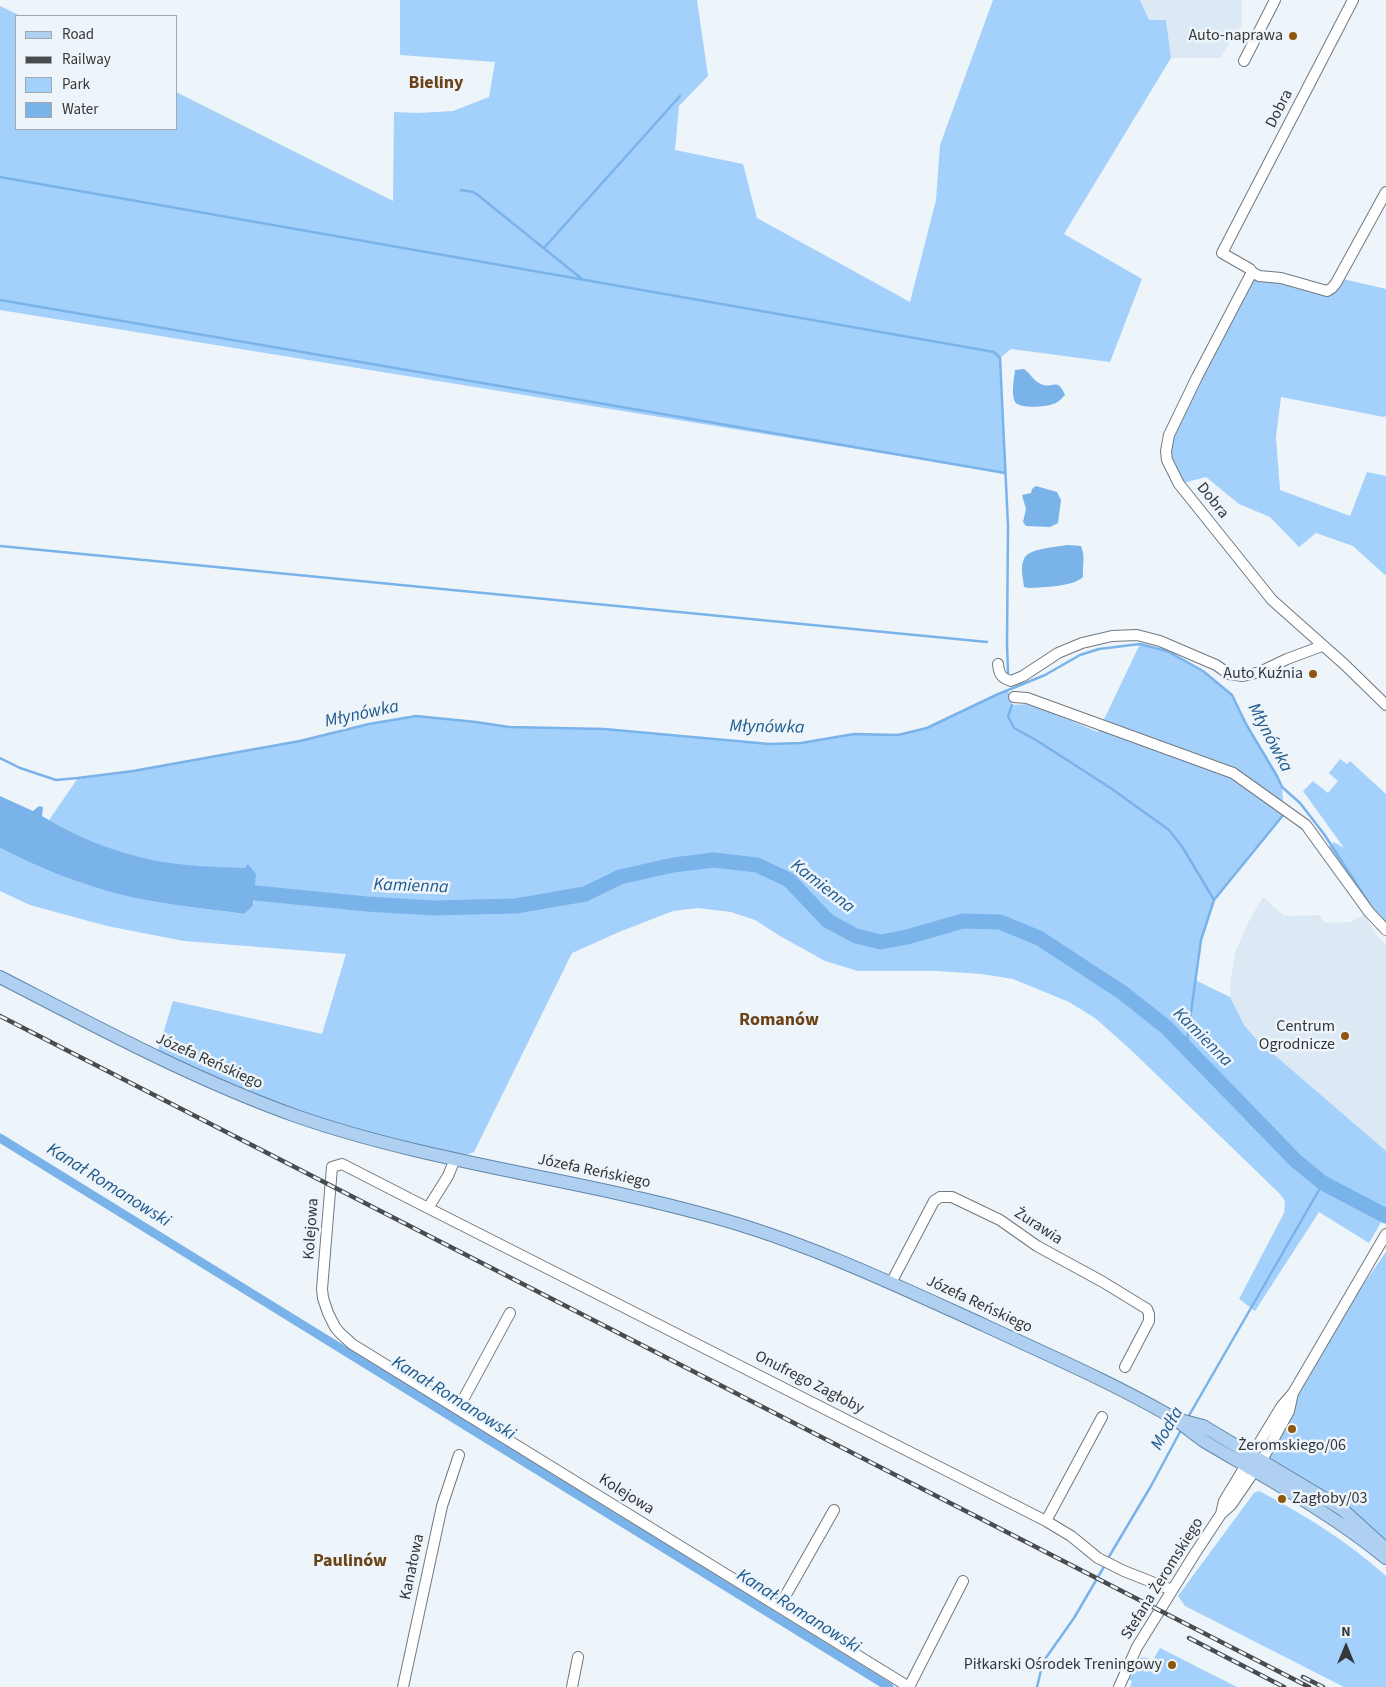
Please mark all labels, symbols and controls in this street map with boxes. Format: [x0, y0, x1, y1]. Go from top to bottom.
legend [15, 15, 178, 130]
text: Road [62, 24, 94, 45]
place label: Auto-naprawa [1188, 26, 1283, 46]
marker: Auto-naprawa [1287, 30, 1299, 42]
text: Railway [62, 49, 111, 70]
district label: Bieliny [409, 73, 463, 95]
text: Park [62, 74, 90, 95]
street label: Dobra [1262, 87, 1298, 131]
text: Water [62, 99, 98, 120]
street label: Dobra [1192, 479, 1232, 523]
place label: Auto Kuźnia [1223, 664, 1303, 684]
marker: Auto Kuźnia [1307, 668, 1319, 680]
water label: Młynówka [323, 697, 401, 733]
water label: Młynówka [1242, 700, 1296, 776]
water label: Młynówka [729, 717, 805, 739]
water label: Kamienna [786, 855, 858, 919]
water label: Kamienna [373, 875, 449, 899]
water label: Kamienna [1168, 1004, 1236, 1072]
district label: Romanów [739, 1010, 819, 1032]
place label: Centrum Ogrodnicze [1259, 1017, 1335, 1055]
street label: Józefa Reńskiego [153, 1030, 265, 1094]
marker: Centrum Ogrodnicze [1339, 1030, 1351, 1042]
water label: Kanał Romanowski [42, 1139, 174, 1233]
street label: Józefa Reńskiego [536, 1151, 652, 1193]
street label: Kolejowa [300, 1198, 324, 1260]
street label: Żurawia [1010, 1204, 1066, 1250]
street label: Józefa Reńskiego [923, 1272, 1035, 1338]
street label: Onufrego Zagłoby [751, 1347, 867, 1419]
water label: Kanał Romanowski [387, 1352, 519, 1446]
water label: Modła [1147, 1404, 1189, 1454]
marker: Żeromskiego/06 [1286, 1423, 1298, 1435]
place label: Żeromskiego/06 [1238, 1436, 1346, 1456]
street label: Kolejowa [595, 1470, 657, 1520]
place label: Zagłoby/03 [1292, 1489, 1367, 1509]
marker: Zagłoby/03 [1276, 1493, 1288, 1505]
street label: Stefana Żeromskiego [1118, 1515, 1208, 1643]
street label: Kanałowa [397, 1532, 429, 1602]
district label: Paulinów [313, 1551, 387, 1573]
water label: Kanał Romanowski [732, 1565, 864, 1659]
north arrow [1321, 1622, 1371, 1672]
text: N [1341, 1622, 1351, 1642]
place label: Piłkarski Ośrodek Treningowy [964, 1655, 1162, 1675]
marker: Piłkarski Ośrodek Treningowy [1166, 1659, 1178, 1671]

